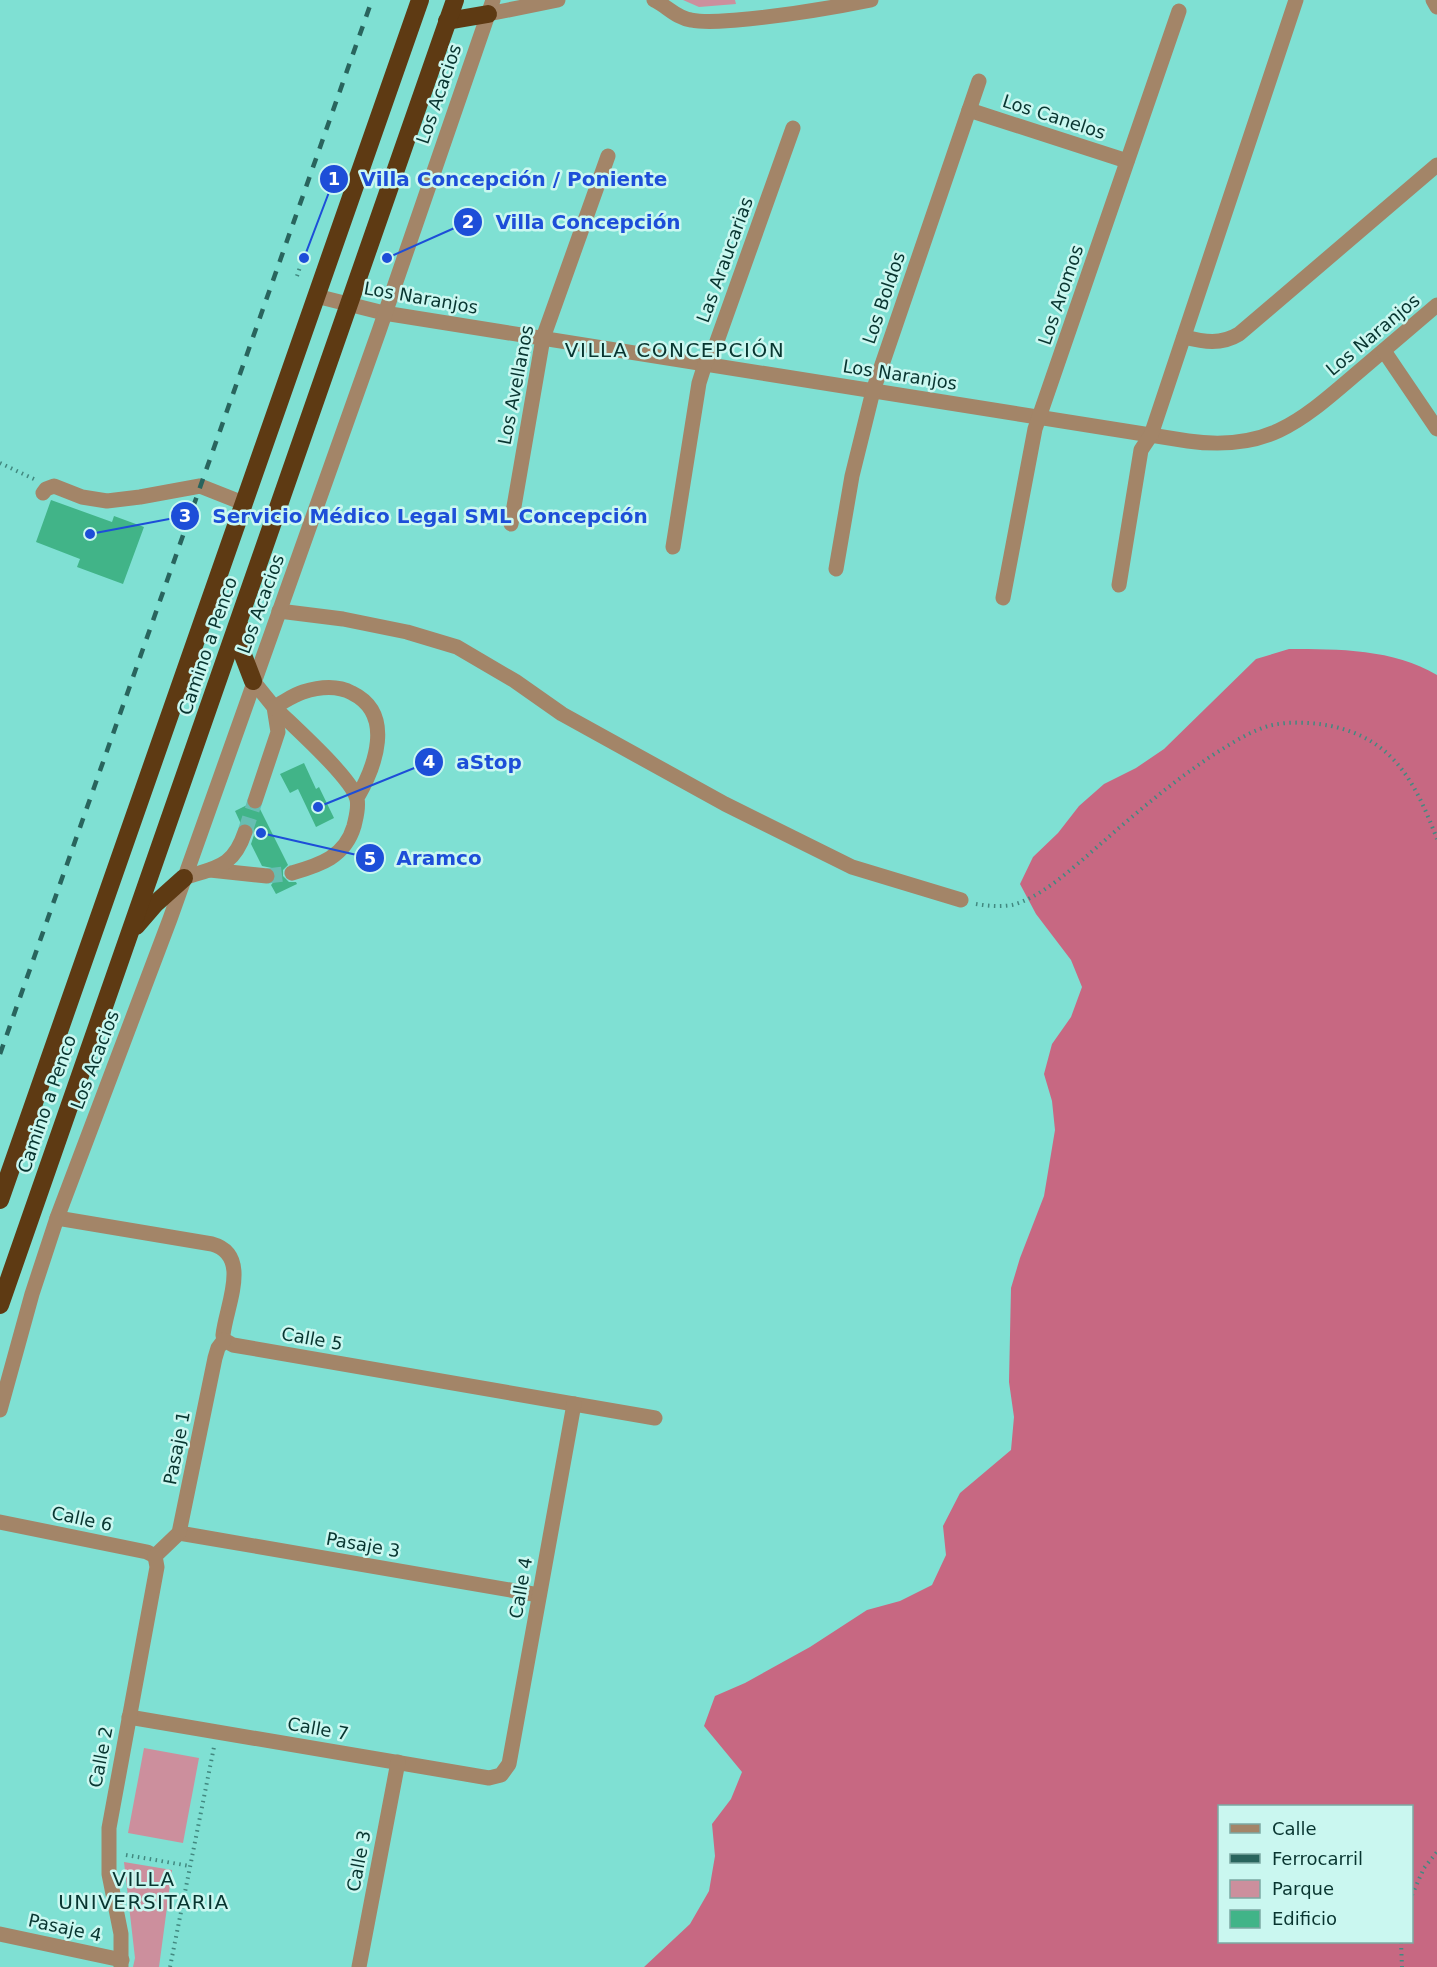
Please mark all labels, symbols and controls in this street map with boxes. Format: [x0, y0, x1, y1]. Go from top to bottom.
street label: Los Acacios [412, 41, 465, 146]
street label: Los Canelos [1000, 90, 1108, 143]
callout: Villa Concepción / Poniente [319, 160, 679, 198]
text: Villa Concepción / Poniente [361, 167, 667, 191]
text: 1 [328, 168, 340, 189]
street label: Las Araucarias [692, 194, 757, 325]
callout: Villa Concepción [453, 203, 692, 241]
text: Villa Concepción [495, 210, 681, 234]
text: 2 [462, 211, 474, 232]
street label: Los Aromos [1034, 242, 1087, 347]
street label: Los Boldos [858, 249, 909, 347]
street label: Los Naranjos [362, 277, 480, 318]
street label: Los Naranjos [1322, 289, 1424, 380]
street label: Los Avellanos [494, 323, 537, 447]
district label: VILLA CONCEPCIÓN [565, 338, 785, 362]
street label: Los Naranjos [841, 355, 959, 394]
callout: Servicio Médico Legal SML Concepción [170, 497, 660, 535]
text: Servicio Médico Legal SML Concepción [212, 504, 648, 528]
text: 3 [179, 505, 191, 526]
street label: Los Acacios [233, 551, 288, 656]
street label: Camino a Penco [174, 574, 241, 718]
callout: aStop [414, 743, 534, 781]
text: aStop [456, 750, 522, 774]
text: 4 [423, 751, 435, 772]
callout: Aramco [355, 839, 494, 877]
text: Aramco [396, 846, 482, 870]
text: 5 [364, 848, 376, 869]
street label: Los Acacios [66, 1007, 123, 1112]
street label: Camino a Penco [13, 1032, 80, 1176]
street label: Calle 5 [280, 1323, 344, 1354]
street label: Pasaje 1 [159, 1409, 194, 1487]
street label: Calle 6 [50, 1502, 115, 1535]
street label: Pasaje 3 [324, 1528, 402, 1561]
street label: Calle 4 [505, 1556, 536, 1620]
street label: Calle 7 [286, 1713, 350, 1744]
street label: Calle 2 [84, 1725, 117, 1789]
legend [1218, 1805, 1413, 1943]
text: Calle [1272, 1818, 1317, 1839]
street label: Calle 3 [342, 1829, 375, 1893]
text: Ferrocarril [1272, 1848, 1363, 1869]
district label: VILLA UNIVERSITARIA [58, 1867, 230, 1914]
text: Parque [1272, 1878, 1334, 1899]
text: Edificio [1272, 1908, 1337, 1929]
street label: Pasaje 4 [26, 1909, 104, 1946]

